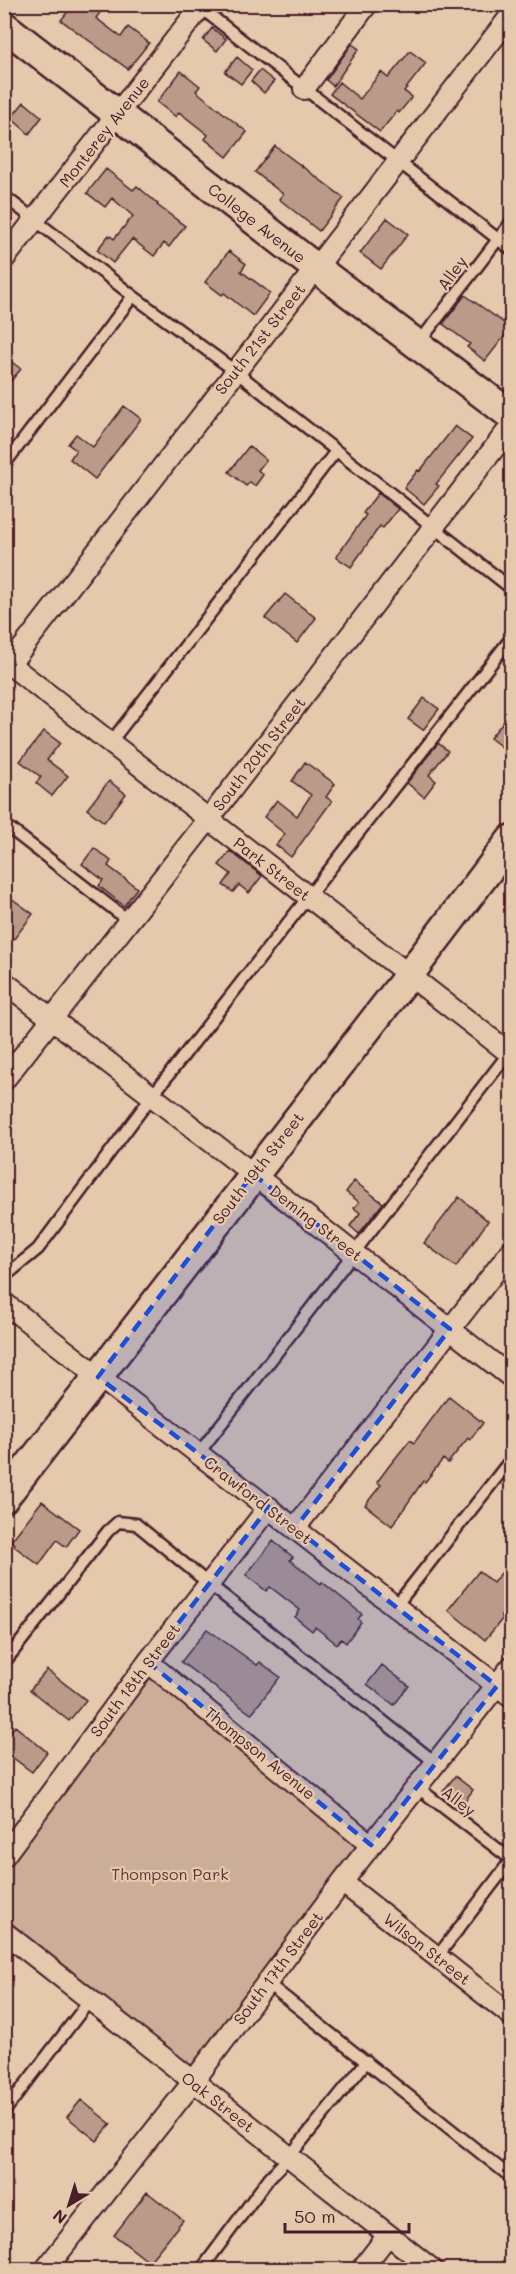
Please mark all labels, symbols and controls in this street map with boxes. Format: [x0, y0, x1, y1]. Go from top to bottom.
street label: Monterey Avenue [54, 72, 153, 191]
street label: College Avenue [204, 178, 310, 267]
street label: Alley [432, 251, 471, 294]
street label: South 21st Street [210, 279, 310, 398]
street label: South 20th Street [207, 692, 310, 815]
street label: Park Street [229, 832, 315, 905]
street label: South 19th Street [207, 1107, 308, 1228]
street label: Deming Street [265, 1180, 367, 1266]
street label: Crawford Street [200, 1451, 317, 1548]
street label: South 18th Street [85, 1619, 184, 1741]
street label: Thompson Avenue [201, 1701, 320, 1804]
street label: Alley [438, 1781, 480, 1820]
park label: Thompson Park [111, 1863, 229, 1884]
street label: South 17th Street [228, 1907, 327, 2029]
street label: Wilson Street [379, 1908, 475, 1989]
street label: Oak Street [177, 2066, 259, 2137]
north arrow [39, 2175, 99, 2235]
scale bar [285, 2196, 410, 2234]
text: 50 m [294, 2204, 336, 2228]
text: N [48, 2205, 71, 2229]

